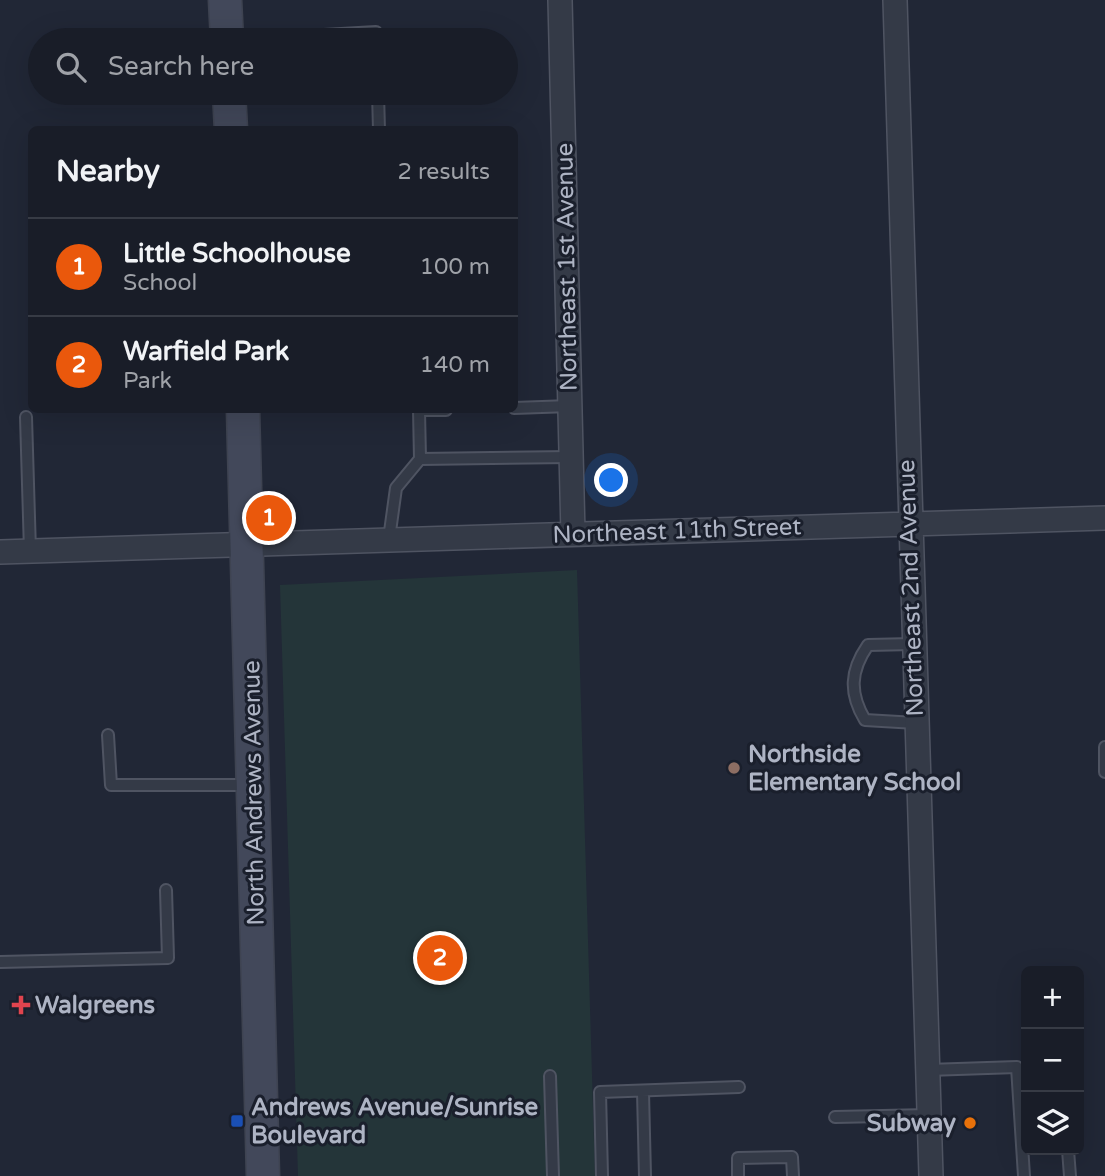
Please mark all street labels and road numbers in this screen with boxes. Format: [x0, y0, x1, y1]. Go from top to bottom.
street label: Northeast 1st Avenue [550, 143, 584, 391]
street label: Northeast 2nd Avenue [892, 459, 930, 717]
street label: Northeast 11th Street [552, 512, 802, 550]
street label: North Andrews Avenue [237, 660, 271, 926]

